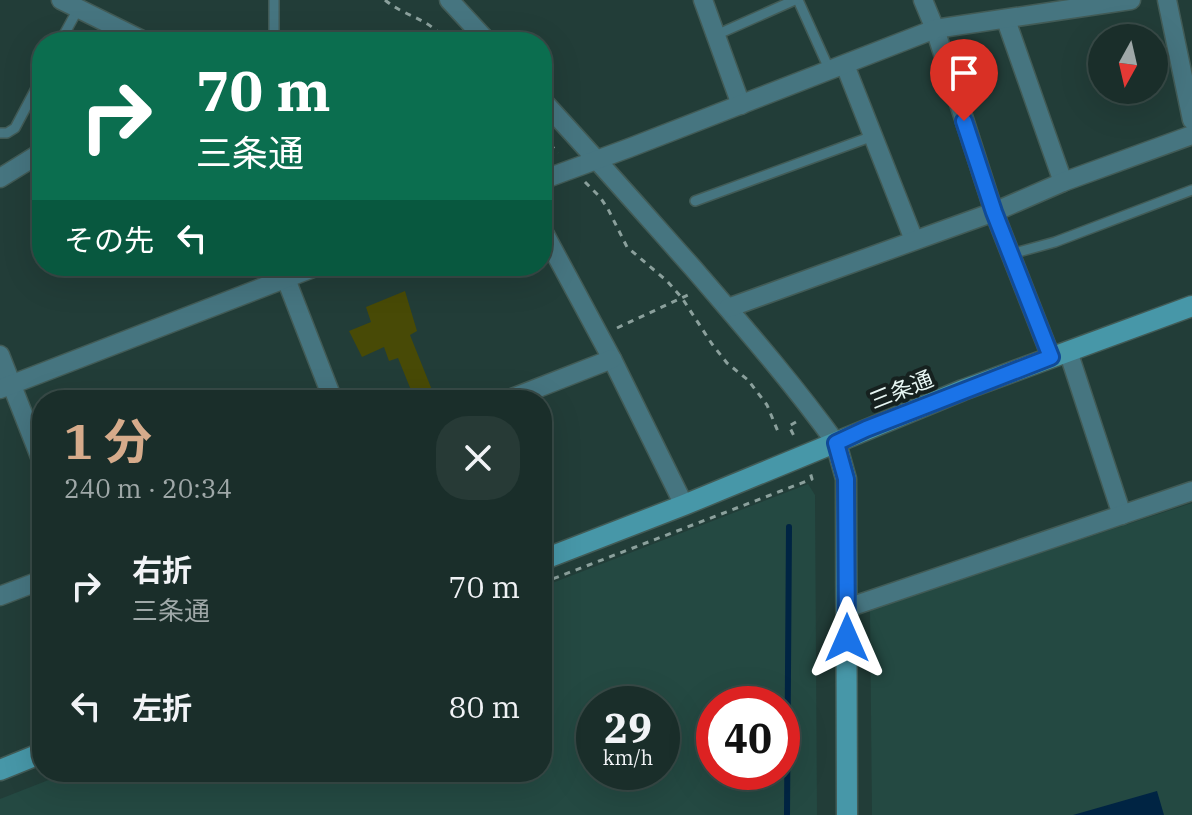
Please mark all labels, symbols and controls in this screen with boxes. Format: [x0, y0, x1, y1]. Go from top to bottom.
north arrow [1088, 24, 1168, 104]
map controls [1088, 24, 1168, 104]
pin [930, 39, 998, 121]
icon: arrive [942, 51, 986, 95]
text: 70 m [196, 54, 331, 126]
icon: right [64, 64, 168, 168]
text: 三条通 [196, 129, 304, 176]
icon: left [170, 216, 214, 260]
text: その先 [64, 220, 154, 259]
street label: 三条通 [865, 363, 937, 415]
text: 1 分 [64, 410, 152, 472]
button: close [436, 416, 520, 500]
text: 240 m · 20:34 [64, 471, 232, 505]
text: 右折 [132, 550, 192, 589]
icon: right [64, 564, 108, 608]
text: 70 m [448, 567, 520, 606]
text: 三条通 [132, 593, 210, 627]
position arrow [805, 596, 889, 680]
icon: left [64, 684, 108, 728]
speed limit sign: 40 [696, 686, 800, 790]
text: 80 m [448, 687, 520, 726]
text: 左折 [132, 688, 192, 727]
text: 29 [604, 702, 652, 754]
text: km/h [603, 744, 653, 771]

